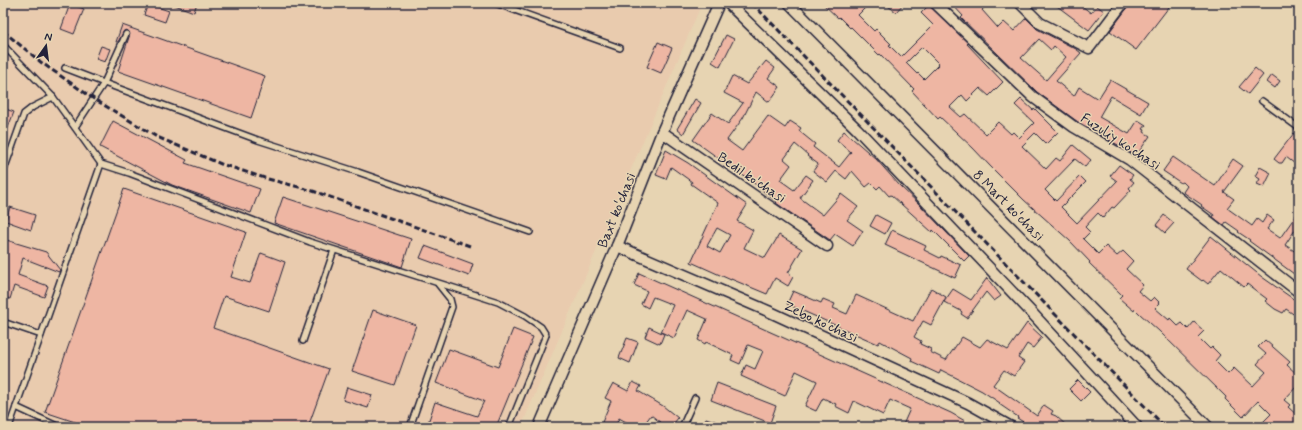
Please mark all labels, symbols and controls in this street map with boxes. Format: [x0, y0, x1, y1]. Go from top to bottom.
north arrow [26, 26, 66, 66]
text: N [43, 30, 53, 45]
street label: Fuzuliy koʻchasi [1077, 109, 1164, 174]
street label: Bedil ko'chasi [714, 148, 789, 207]
street label: 8 Mart koʻchasi [969, 166, 1048, 245]
street label: Baxt koʻchasi [594, 170, 640, 251]
street label: Zebo koʻchasi [780, 297, 861, 347]

